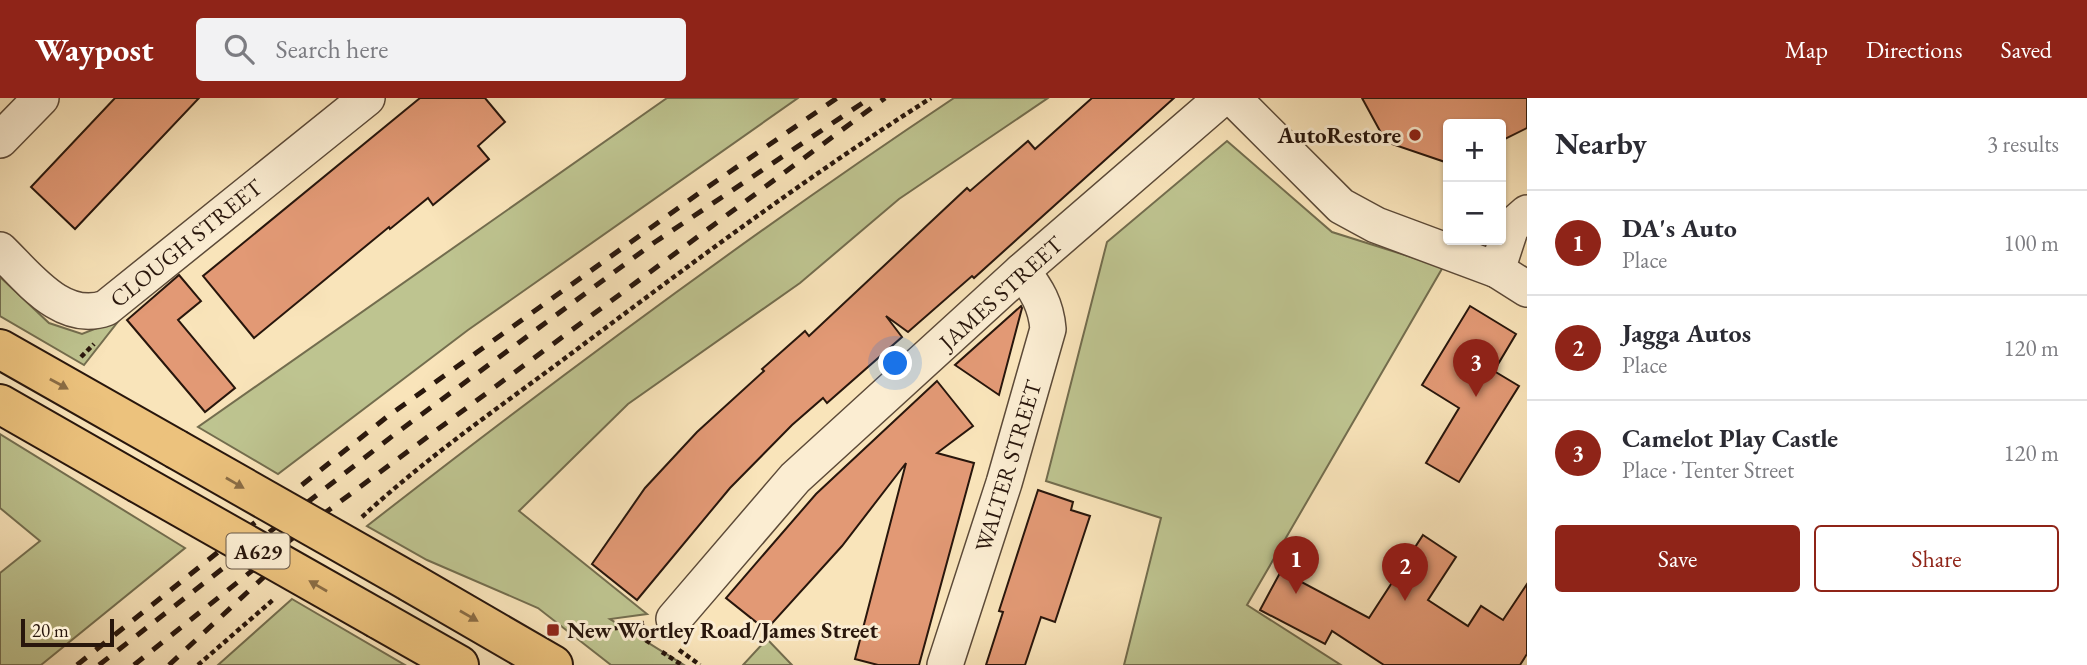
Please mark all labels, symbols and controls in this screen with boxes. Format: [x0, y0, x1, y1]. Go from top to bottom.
search box [196, 18, 686, 81]
text: Waypost [35, 28, 154, 71]
icon: search [220, 30, 258, 68]
text: Search here [276, 32, 388, 66]
text: Map [1785, 34, 1828, 65]
text: Directions [1866, 34, 1963, 65]
text: Saved [2001, 34, 2052, 65]
map controls [1443, 119, 1506, 245]
button: + [1443, 119, 1506, 182]
place label: AutoRestore [1276, 120, 1401, 150]
text: Nearby [1555, 124, 1647, 163]
marker: AutoRestore [1407, 127, 1423, 143]
text: 3 results [1987, 129, 2059, 159]
street label: CLOUGH STREET [103, 172, 269, 314]
button: − [1443, 182, 1506, 245]
text: DA's Auto [1622, 211, 1737, 245]
text: 1 [1572, 228, 1584, 258]
text: 100 m [2003, 228, 2059, 258]
street label: JAMES STREET [931, 229, 1070, 358]
text: Place [1622, 245, 1667, 275]
text: Jagga Autos [1622, 316, 1751, 350]
text: 2 [1572, 333, 1584, 363]
text: 120 m [2003, 333, 2059, 363]
pin: 3 [1453, 339, 1499, 397]
your location [878, 346, 912, 380]
text: Place [1622, 350, 1667, 380]
street label: WALTER STREET [968, 376, 1049, 555]
one-way arrow [49, 378, 69, 390]
text: Camelot Play Castle [1622, 421, 1838, 455]
text: 3 [1572, 438, 1584, 468]
text: 120 m [2003, 438, 2059, 468]
text: Place · Tenter Street [1622, 455, 1794, 485]
one-way arrow [226, 476, 245, 489]
button: Save [1555, 525, 1800, 592]
button: Share [1814, 525, 2059, 592]
road number: A629 [226, 533, 290, 568]
pin: 1 [1273, 536, 1319, 594]
pin: 2 [1382, 543, 1428, 601]
one-way arrow [309, 580, 328, 592]
one-way arrow [459, 610, 479, 622]
place label: New Wortley Road/James Street [567, 615, 878, 645]
scale bar [21, 616, 114, 648]
text: 20 m [32, 618, 69, 643]
marker: New Wortley Road/James Street [545, 622, 561, 638]

